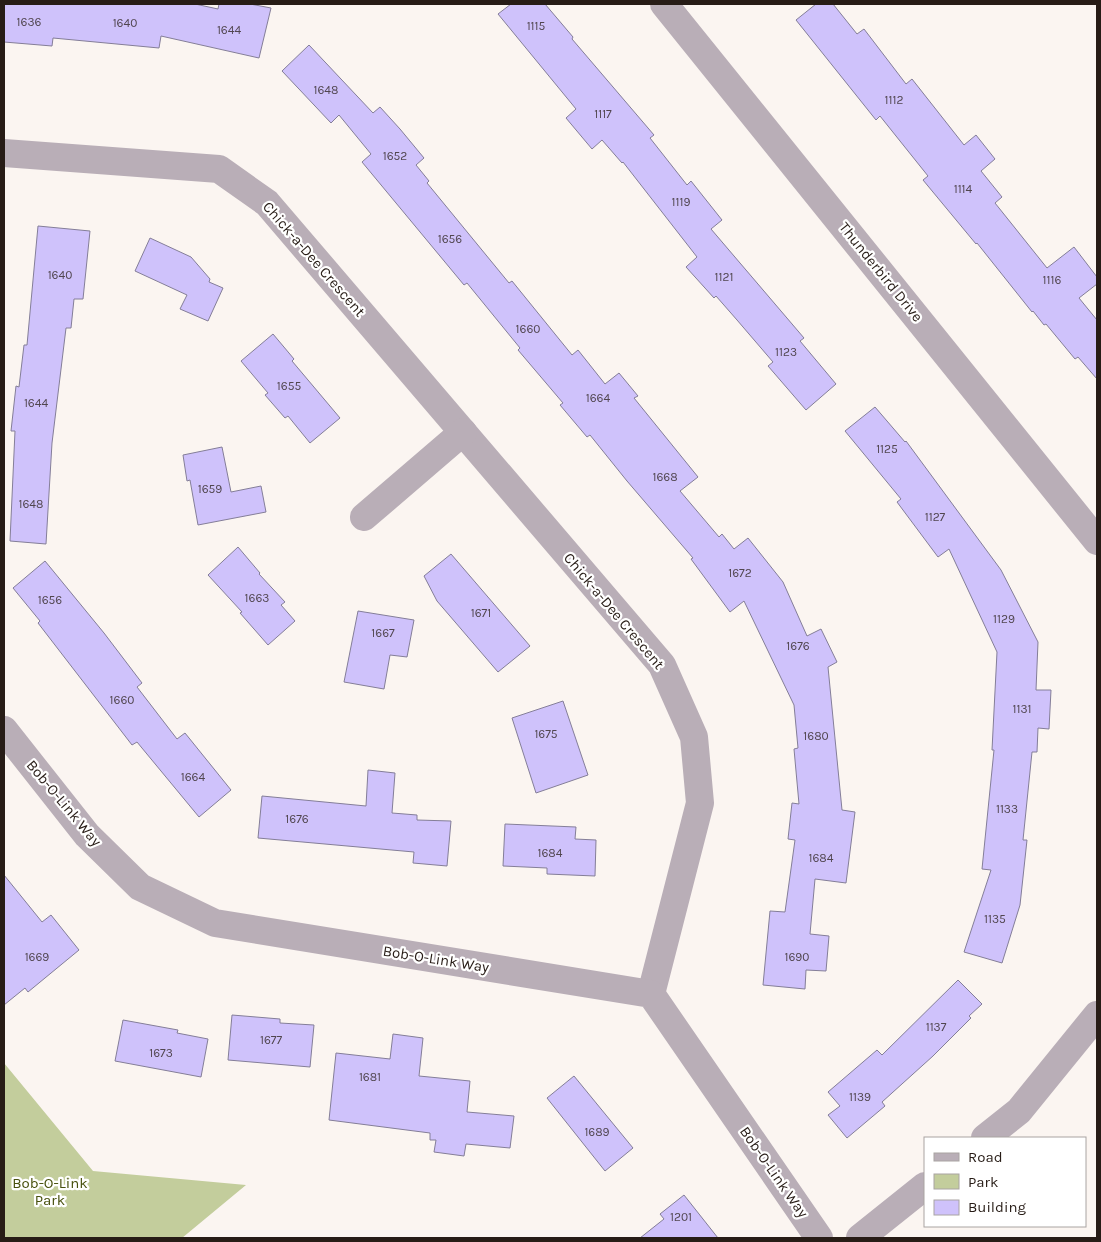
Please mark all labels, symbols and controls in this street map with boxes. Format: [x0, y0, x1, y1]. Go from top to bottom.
house number: 1636 [17, 15, 42, 29]
house number: 1640 [113, 16, 137, 30]
house number: 1115 [527, 19, 546, 33]
house number: 1644 [217, 23, 241, 37]
house number: 1648 [314, 83, 338, 97]
house number: 1112 [885, 93, 903, 107]
house number: 1117 [594, 107, 612, 121]
house number: 1652 [383, 149, 407, 163]
house number: 1114 [954, 182, 973, 196]
house number: 1119 [672, 195, 690, 209]
street label: Chick-a-Dee Crescent [259, 198, 369, 321]
street label: Thunderbird Drive [835, 219, 927, 325]
house number: 1656 [438, 232, 462, 246]
house number: 1640 [48, 268, 72, 282]
house number: 1121 [715, 270, 733, 284]
house number: 1116 [1043, 273, 1062, 287]
house number: 1660 [516, 322, 540, 336]
house number: 1123 [775, 345, 797, 359]
house number: 1655 [277, 379, 301, 393]
house number: 1664 [586, 391, 610, 405]
house number: 1644 [24, 396, 48, 410]
house number: 1125 [876, 442, 898, 456]
house number: 1668 [652, 470, 678, 484]
house number: 1659 [198, 482, 222, 496]
house number: 1648 [19, 497, 43, 511]
house number: 1127 [925, 510, 946, 524]
street label: Chick-a-Dee Crescent [560, 549, 668, 673]
house number: 1672 [728, 566, 752, 580]
house number: 1663 [245, 591, 269, 605]
house number: 1656 [38, 593, 62, 607]
house number: 1671 [471, 606, 491, 620]
house number: 1129 [993, 612, 1015, 626]
house number: 1667 [371, 626, 395, 640]
house number: 1676 [786, 639, 810, 653]
house number: 1660 [110, 693, 134, 707]
house number: 1131 [1013, 702, 1031, 716]
house number: 1675 [534, 727, 558, 741]
house number: 1680 [803, 729, 829, 743]
street label: Bob-O-Link Way [23, 756, 105, 850]
house number: 1664 [181, 770, 205, 784]
house number: 1133 [996, 802, 1018, 816]
house number: 1676 [285, 812, 309, 826]
house number: 1684 [538, 846, 563, 860]
house number: 1684 [809, 851, 834, 865]
house number: 1135 [984, 912, 1006, 926]
street label: Bob-O-Link Way [382, 942, 490, 976]
house number: 1669 [25, 950, 49, 964]
house number: 1690 [785, 950, 809, 964]
house number: 1137 [926, 1020, 947, 1034]
house number: 1677 [260, 1033, 282, 1047]
house number: 1673 [149, 1046, 173, 1060]
house number: 1681 [359, 1070, 381, 1084]
house number: 1139 [849, 1090, 871, 1104]
street label: Bob-O-Link Way [736, 1123, 812, 1221]
house number: 1689 [584, 1125, 610, 1139]
legend [924, 1137, 1086, 1227]
text: Road [968, 1148, 1003, 1166]
text: Park [968, 1173, 998, 1191]
park label: Bob-O-Link Park [12, 1174, 88, 1209]
text: Building [968, 1198, 1026, 1216]
house number: 1201 [670, 1210, 692, 1224]

